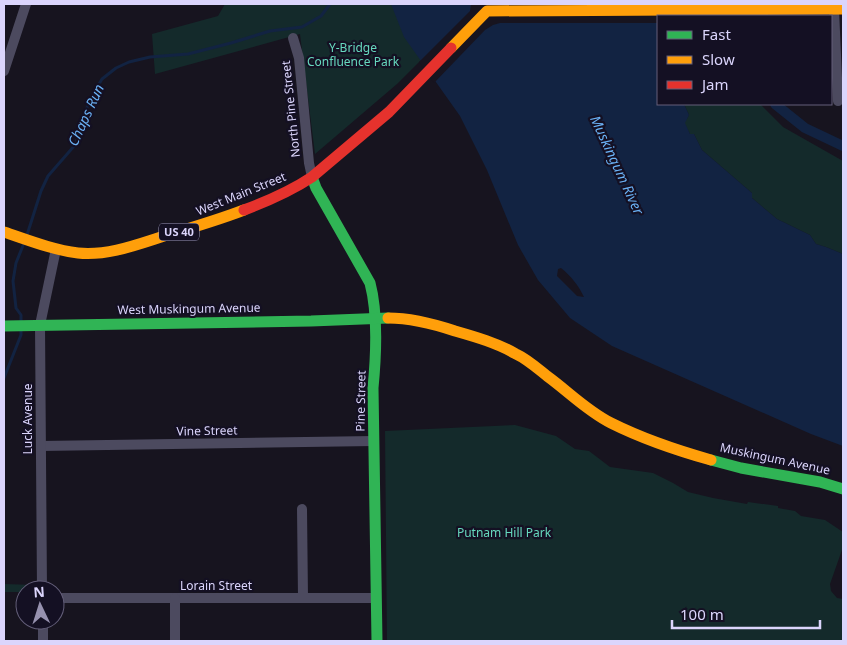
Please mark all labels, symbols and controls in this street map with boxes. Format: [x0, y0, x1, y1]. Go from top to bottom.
legend [657, 15, 832, 105]
text: Fast [702, 24, 731, 44]
park label: Y-Bridge Confluence Park [307, 39, 400, 70]
text: Slow [702, 49, 735, 69]
street label: North Pine Street [277, 59, 304, 158]
text: Jam [700, 74, 729, 94]
water label: Chaps Run [63, 81, 108, 149]
water label: Muskingum River [586, 112, 649, 218]
street label: West Main Street [193, 167, 289, 219]
road number: US 40 [159, 223, 199, 240]
street label: West Muskingum Avenue [117, 299, 261, 318]
street label: Pine Street [351, 370, 370, 432]
street label: Luck Avenue [19, 383, 36, 455]
street label: Vine Street [176, 421, 238, 440]
street label: Muskingum Avenue [718, 439, 832, 479]
park label: Putnam Hill Park [457, 524, 552, 541]
street label: Lorain Street [180, 577, 253, 594]
north arrow [15, 580, 65, 630]
text: N [33, 582, 45, 601]
scale bar [672, 598, 820, 630]
text: 100 m [680, 604, 724, 624]

